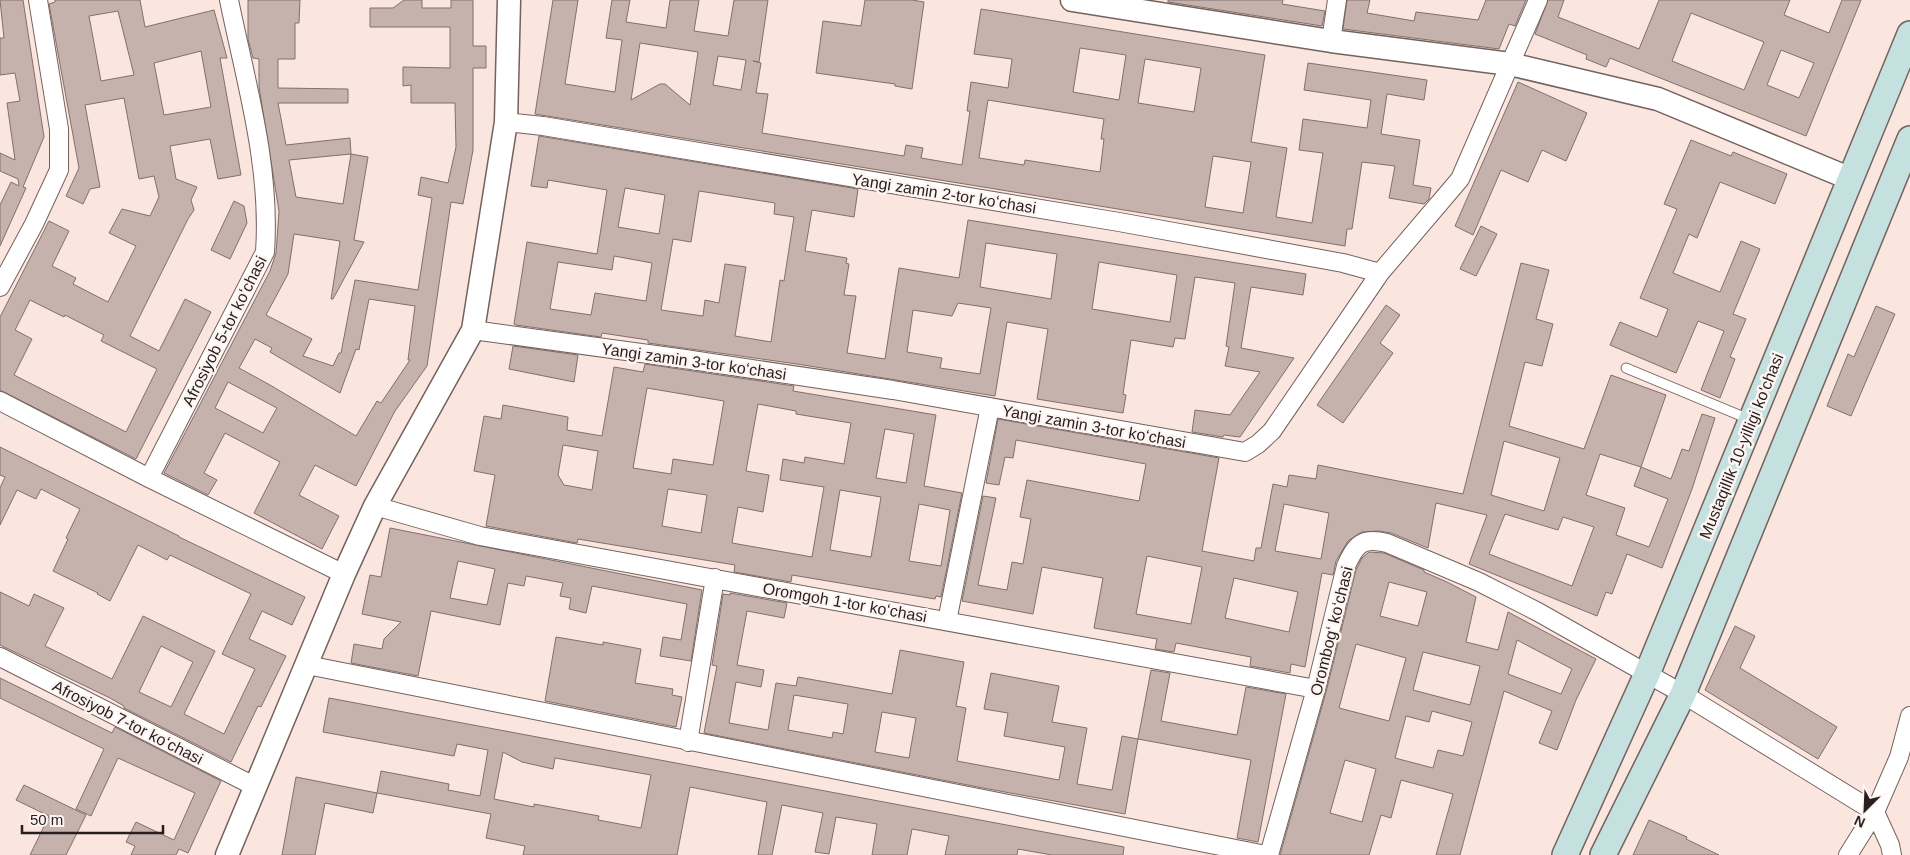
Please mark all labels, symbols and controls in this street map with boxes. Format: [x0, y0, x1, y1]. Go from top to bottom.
street label: Yangi zamin 2-tor koʻchasi [851, 171, 1037, 216]
street label: Afrosiyob 5-tor koʻchasi [179, 253, 270, 409]
street label: Yangi zamin 3-tor koʻchasi [600, 340, 787, 383]
street label: Mustaqillik 10-yilligi ko'chasi [1696, 351, 1787, 541]
street label: Yangi zamin 3-tor koʻchasi [1001, 402, 1187, 451]
street label: Orombogʻ koʻchasi [1307, 565, 1356, 697]
street label: Oromgoh 1-tor koʻchasi [762, 580, 928, 625]
street label: Afrosiyob 7-tor koʻchasi [50, 677, 206, 768]
north arrow [1840, 785, 1890, 835]
scale bar [22, 802, 164, 834]
text: 50 m [30, 811, 63, 828]
text: N [1852, 813, 1868, 831]

